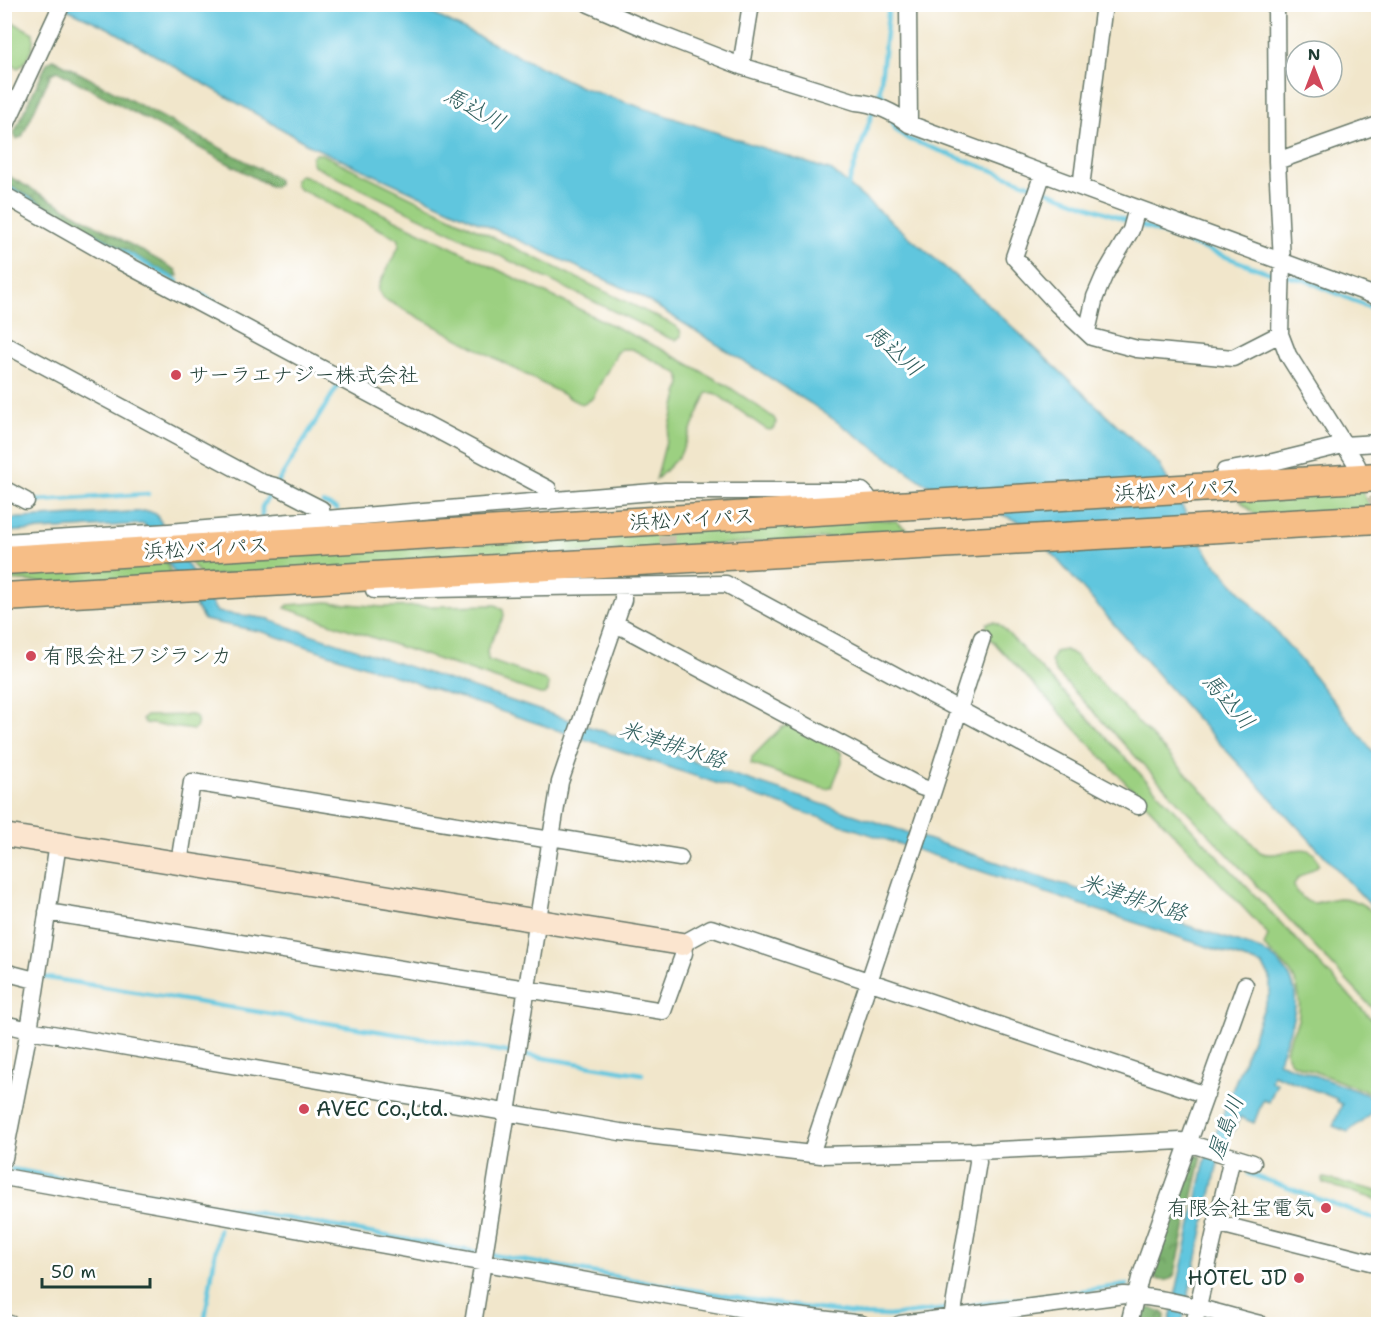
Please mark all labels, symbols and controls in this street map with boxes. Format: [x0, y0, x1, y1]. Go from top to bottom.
north arrow [1284, 39, 1344, 99]
text: N [1308, 44, 1320, 65]
water label: 馬込川 [439, 80, 511, 137]
water label: 馬込川 [860, 318, 929, 383]
place label: サーラエナジー株式会社 [188, 361, 419, 389]
marker: サーラエナジー株式会社 [169, 368, 183, 382]
street label: 浜松バイパス [1114, 473, 1240, 507]
street label: 浜松バイパス [629, 502, 755, 536]
street label: 浜松バイパス [143, 531, 269, 565]
place label: 有限会社フジランカ [43, 642, 232, 670]
marker: 有限会社フジランカ [24, 649, 38, 663]
water label: 馬込川 [1196, 667, 1261, 736]
water label: 米津排水路 [616, 714, 732, 776]
water label: 米津排水路 [1077, 867, 1193, 929]
water label: 屋島川 [1201, 1091, 1250, 1163]
place label: AVEC Co.,Ltd. [316, 1095, 448, 1123]
marker: AVEC Co.,Ltd. [297, 1102, 311, 1116]
place label: 有限会社宝電気 [1167, 1194, 1314, 1222]
marker: 有限会社宝電気 [1319, 1201, 1333, 1215]
scale bar [42, 1251, 150, 1289]
text: 50 m [51, 1260, 96, 1284]
place label: HOTEL JD [1187, 1264, 1287, 1292]
marker: HOTEL JD [1292, 1271, 1306, 1285]

